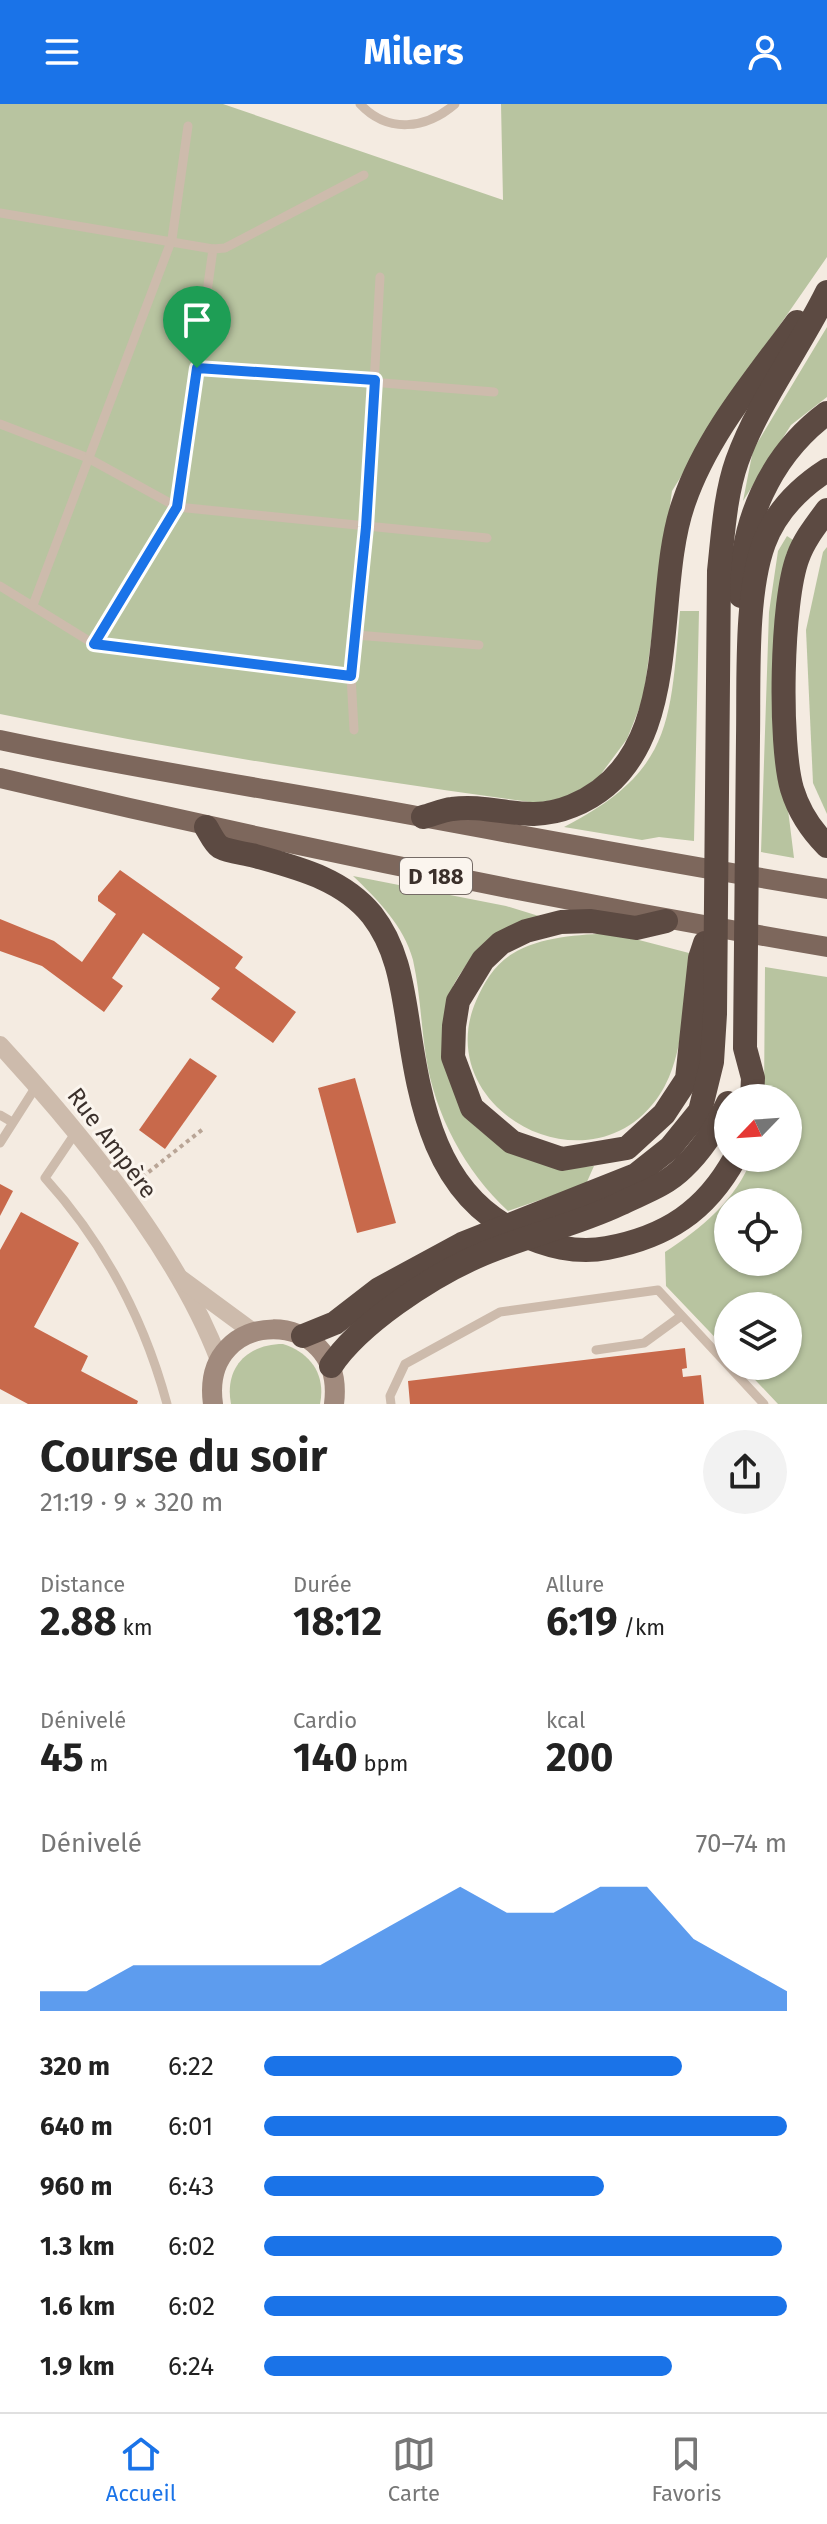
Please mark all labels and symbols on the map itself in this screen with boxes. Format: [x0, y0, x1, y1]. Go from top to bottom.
pin [163, 286, 231, 368]
road number: D 188 [400, 858, 472, 894]
street label: Rue Ampère [61, 1082, 163, 1204]
north arrow [714, 1084, 802, 1172]

